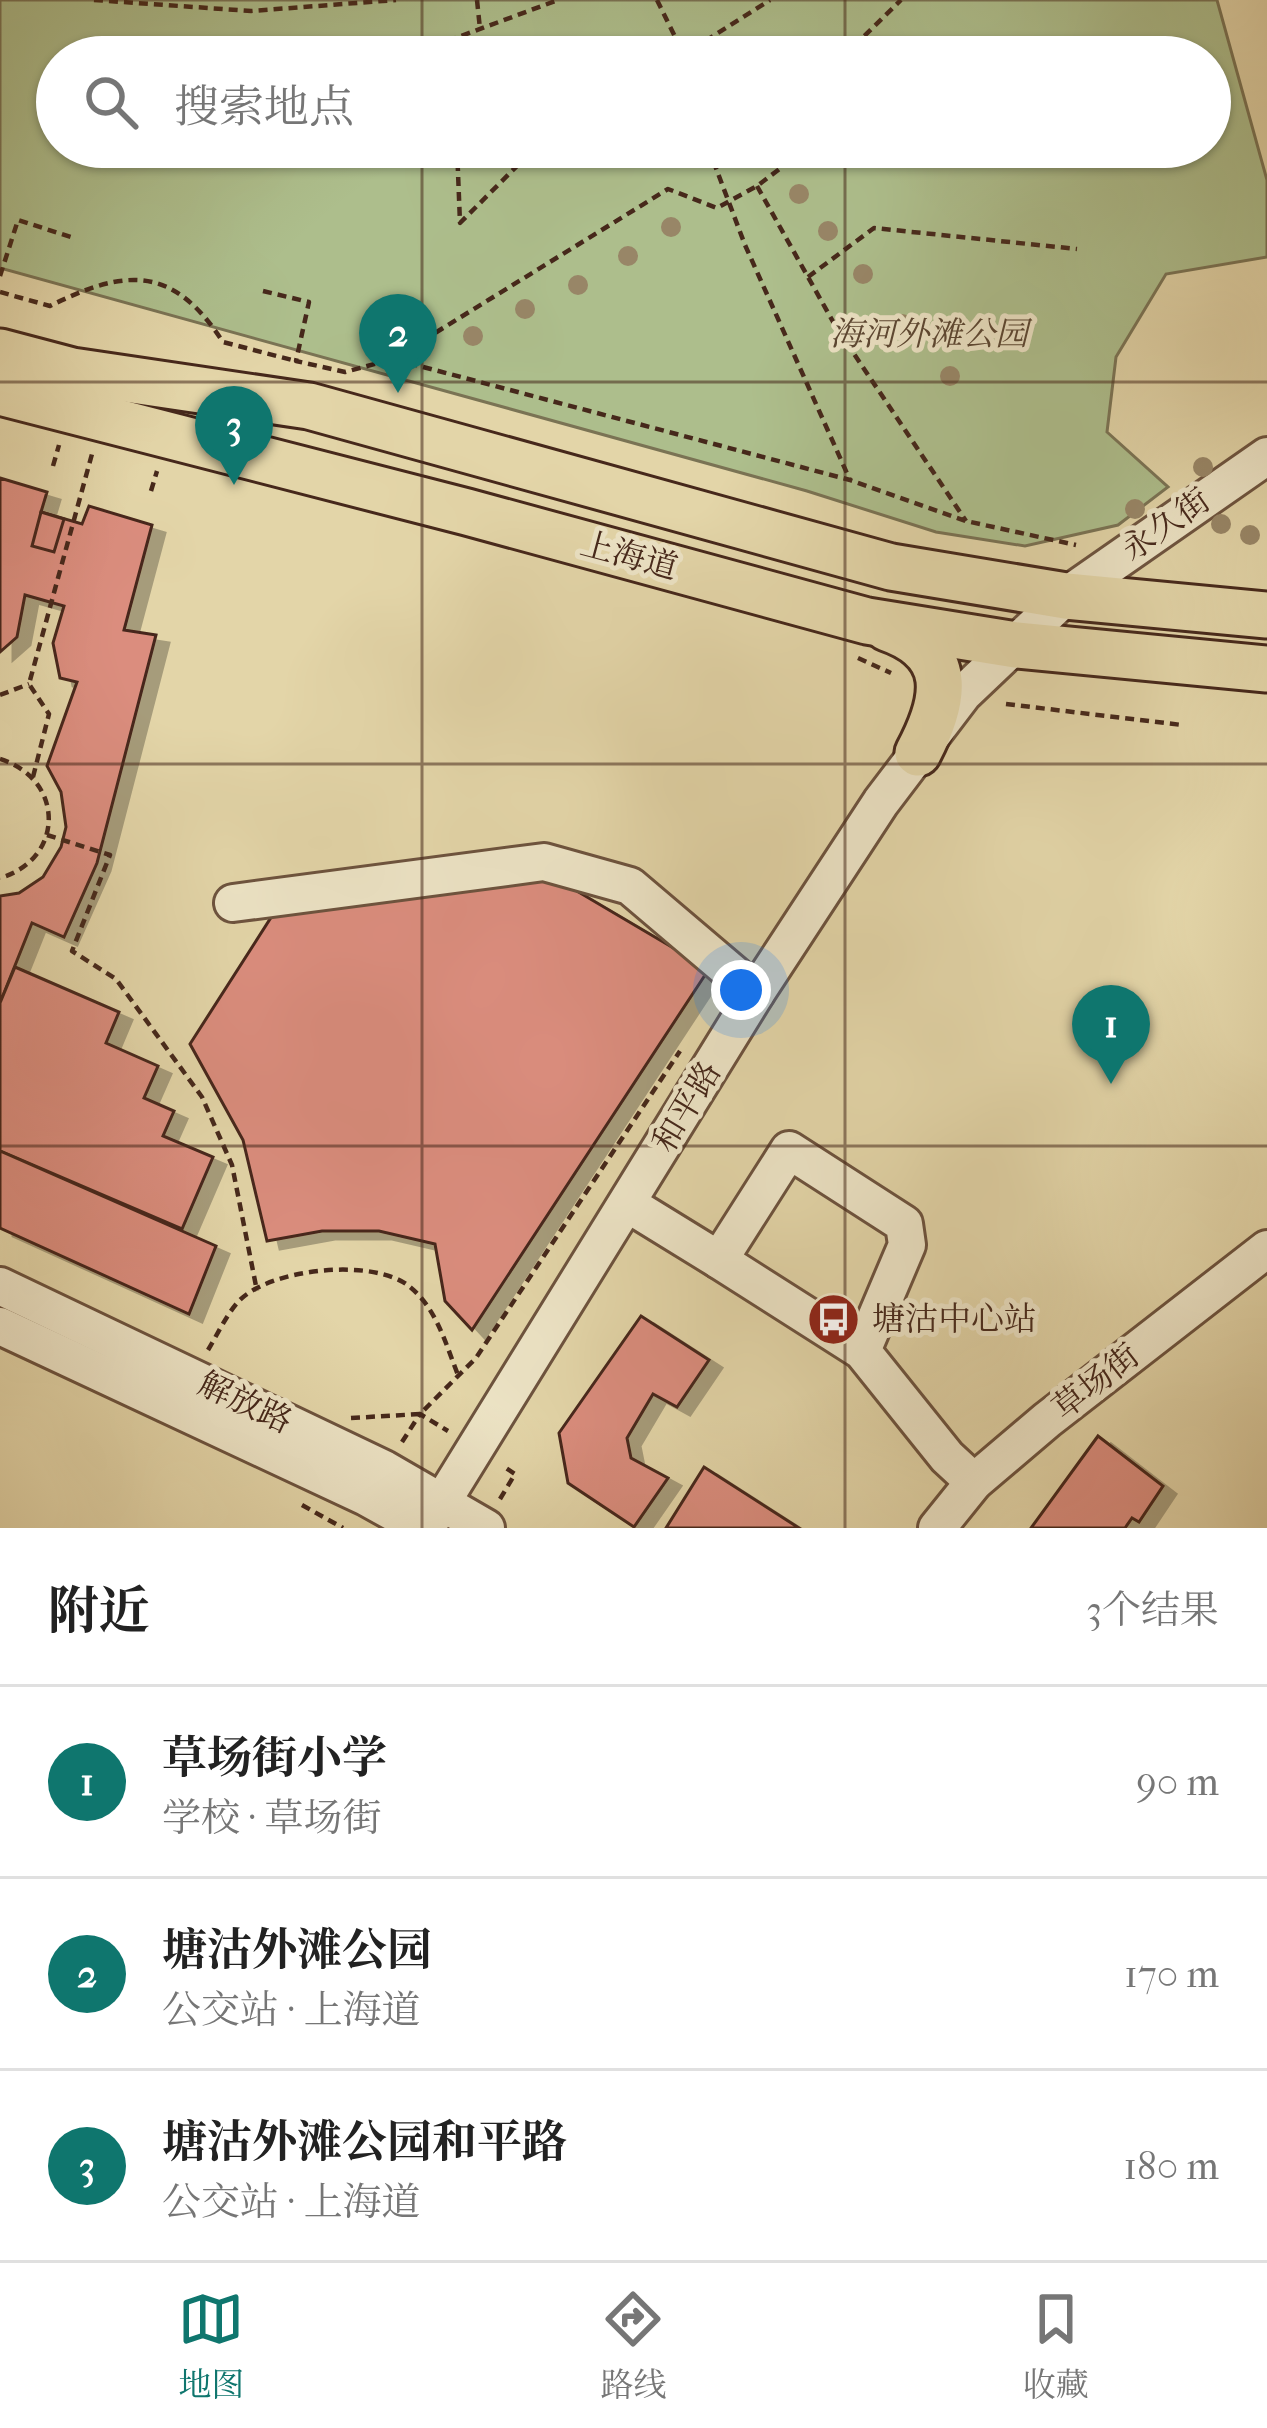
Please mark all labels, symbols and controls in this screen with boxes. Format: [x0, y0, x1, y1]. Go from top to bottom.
search box [36, 36, 1231, 168]
icon: search [78, 69, 144, 135]
text: 搜索地点 [174, 81, 354, 134]
pin: 2 [359, 294, 437, 393]
park label: 海河外滩公园 [830, 315, 1033, 354]
pin: 3 [195, 386, 273, 485]
street label: 永久街 [1114, 481, 1218, 569]
street label: 上海道 [576, 524, 682, 588]
your location [711, 960, 771, 1020]
pin: 1 [1072, 985, 1150, 1084]
street label: 和平路 [645, 1055, 729, 1159]
bus stop icon: 塘沽中心站 [805, 1291, 861, 1347]
place label: 塘沽中心站 [872, 1300, 1037, 1339]
street label: 草场街 [1045, 1336, 1147, 1428]
street label: 解放路 [192, 1364, 298, 1442]
text: 附近 [48, 1581, 150, 1641]
text: 3个结果 [1086, 1587, 1219, 1633]
text: 草场街小学 [162, 1732, 387, 1785]
text: 1 [80, 1759, 94, 1805]
text: 90 m [1136, 1759, 1219, 1805]
text: 学校 · 草场街 [162, 1795, 382, 1841]
text: 塘沽外滩公园 [162, 1924, 432, 1977]
text: 2 [77, 1951, 97, 1997]
text: 170 m [1124, 1951, 1219, 1997]
text: 公交站 · 上海道 [162, 1987, 421, 2033]
text: 塘沽外滩公园和平路 [162, 2116, 567, 2169]
text: 3 [79, 2143, 95, 2189]
text: 180 m [1123, 2143, 1219, 2189]
text: 公交站 · 上海道 [162, 2179, 421, 2225]
tab: 地图 [178, 2286, 244, 2405]
tab: 路线 [600, 2286, 666, 2405]
tab: 收藏 [1023, 2286, 1089, 2405]

